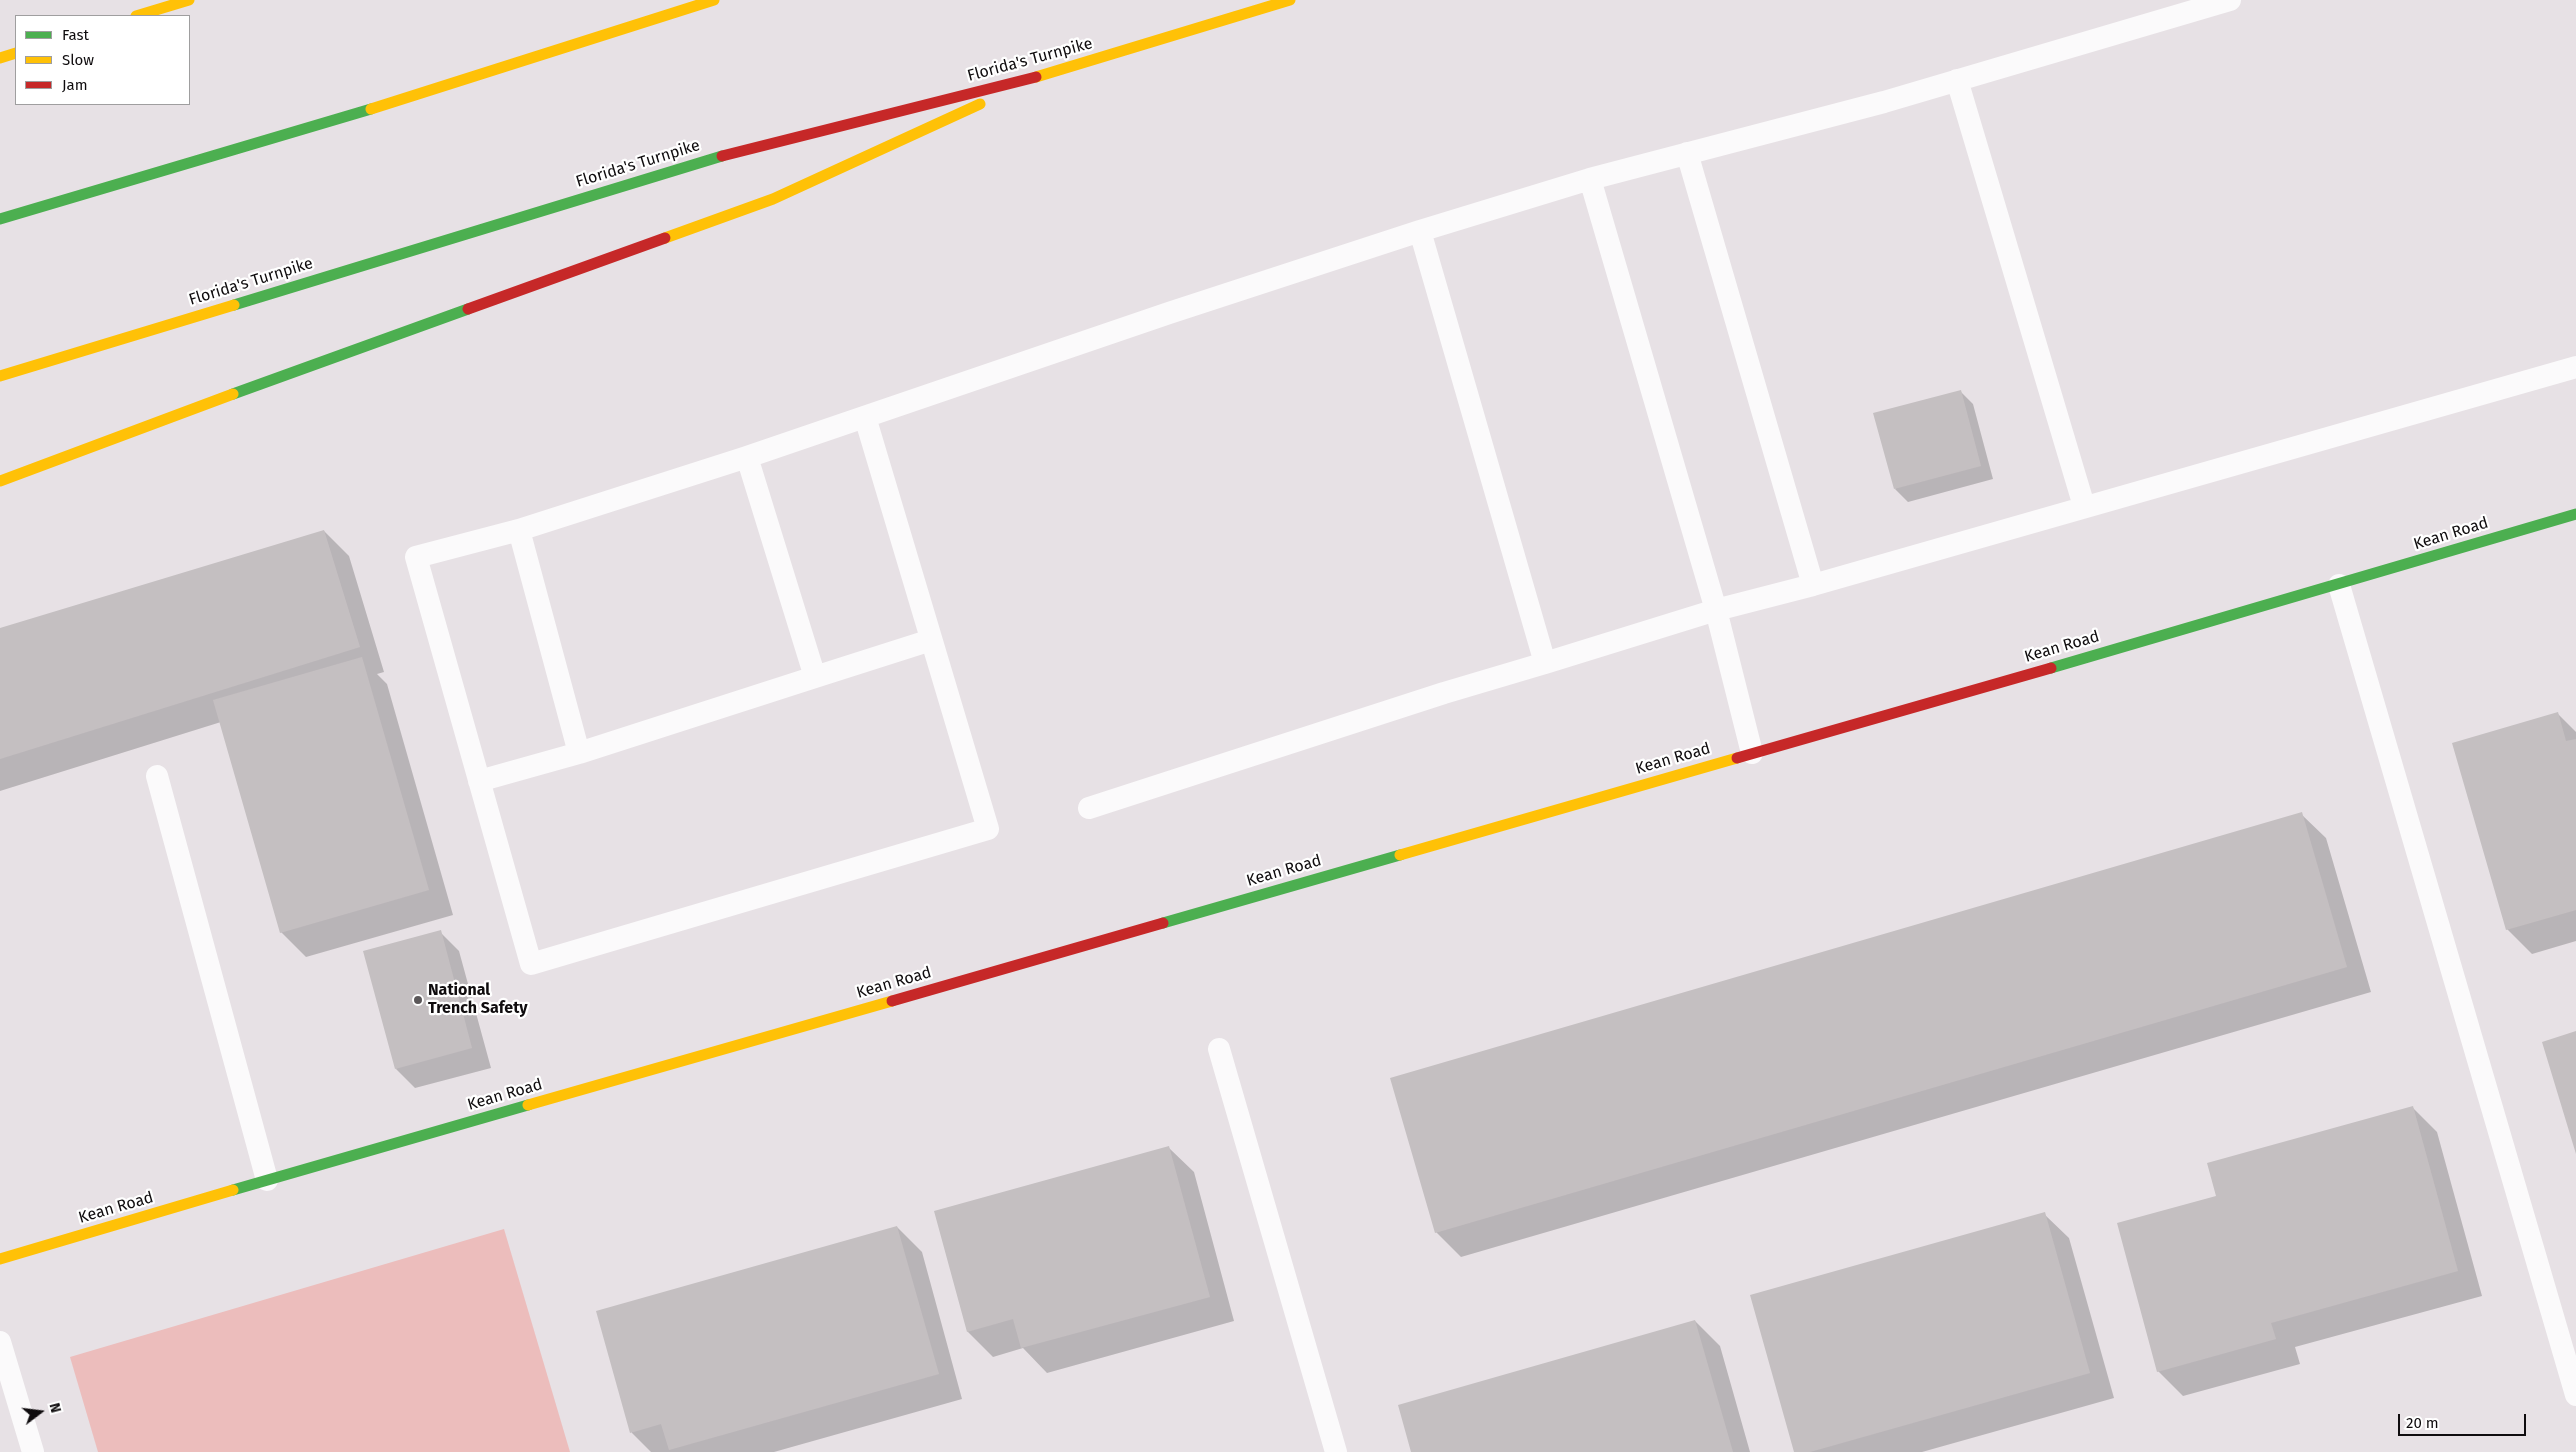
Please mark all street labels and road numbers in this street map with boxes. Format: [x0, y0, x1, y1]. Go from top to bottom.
street label: Florida's Turnpike [965, 34, 1095, 86]
street label: Florida's Turnpike [574, 136, 702, 192]
street label: Florida's Turnpike [187, 254, 315, 310]
street label: Kean Road [2411, 514, 2491, 554]
street label: Kean Road [2022, 627, 2102, 667]
street label: Kean Road [1633, 739, 1713, 779]
street label: Kean Road [1244, 851, 1324, 891]
street label: Kean Road [854, 963, 934, 1003]
street label: Kean Road [465, 1075, 545, 1115]
street label: Kean Road [76, 1188, 156, 1228]

